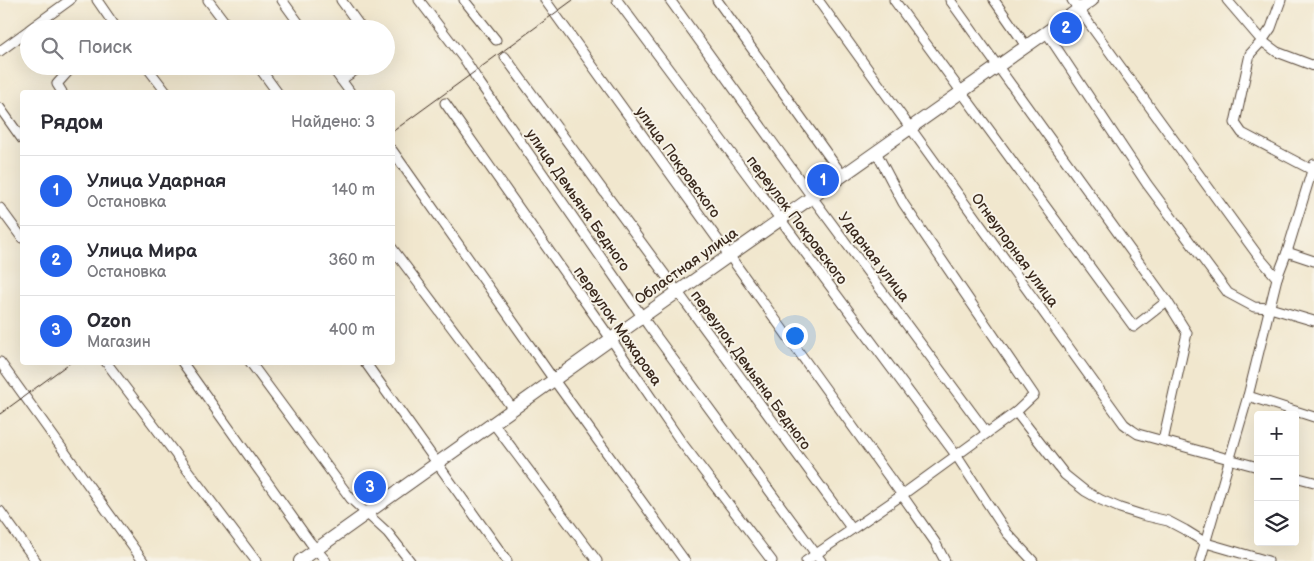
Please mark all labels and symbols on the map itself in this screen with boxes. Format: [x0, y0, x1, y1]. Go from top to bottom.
pin: 2 [1050, 9, 1082, 47]
street label: улица Покровского [631, 103, 724, 222]
street label: улица Демьяна Бедного [521, 126, 634, 275]
street label: переулок Покровского [742, 152, 851, 289]
pin: 1 [807, 161, 839, 199]
street label: Огнеупорная улица [967, 189, 1063, 311]
street label: Ударная улица [834, 209, 914, 306]
street label: Областная улица [631, 224, 742, 309]
street label: переулок Можарова [569, 263, 666, 390]
street label: переулок Демьяна Бедного [686, 287, 815, 454]
your location [782, 323, 808, 349]
pin: 3 [354, 468, 386, 506]

